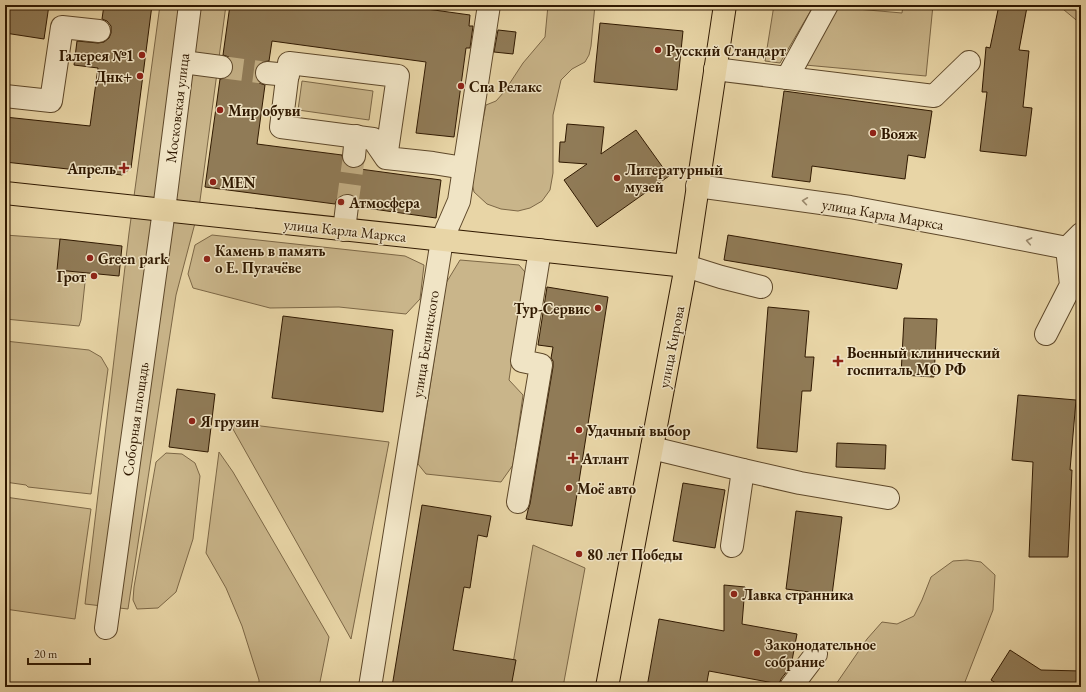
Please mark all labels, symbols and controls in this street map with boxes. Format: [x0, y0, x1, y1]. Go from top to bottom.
place label: Русский Стандарт [666, 41, 786, 60]
marker: Русский Стандарт [653, 45, 663, 55]
place label: Галерея №1 [59, 46, 134, 65]
marker: Галерея №1 [137, 50, 147, 60]
street label: Московская улица [161, 52, 193, 164]
place label: Днк+ [95, 67, 132, 86]
marker: Днк+ [135, 71, 145, 81]
place label: Спа Релакс [469, 77, 542, 96]
marker: Спа Релакс [456, 81, 466, 91]
place label: Мир обуви [228, 101, 301, 120]
marker: Мир обуви [215, 105, 225, 115]
place label: Вояж [881, 124, 918, 143]
marker: Вояж [868, 128, 878, 138]
place label: Апрель [66, 159, 116, 178]
place label: Литературный музей [625, 160, 723, 196]
marker: Апрель [119, 163, 129, 173]
place label: MEN [221, 173, 256, 192]
marker: Литературный музей [612, 173, 622, 183]
marker: MEN [208, 177, 218, 187]
place label: Атмосфера [348, 193, 420, 212]
street label: улица Карла Маркса [821, 194, 945, 234]
marker: Атмосфера [336, 197, 346, 207]
one-way arrow [801, 197, 808, 206]
street label: улица Карла Маркса [283, 214, 407, 246]
one-way arrow [1026, 237, 1032, 245]
place label: Камень в память о Е. Пугачёве [215, 241, 325, 277]
place label: Green park [98, 249, 169, 268]
marker: Green park [85, 253, 95, 263]
marker: Камень в память о Е. Пугачёве [202, 254, 212, 264]
place label: Грот [57, 267, 86, 286]
marker: Грот [89, 271, 99, 281]
street label: улица Белинского [407, 289, 443, 399]
place label: Тур-Сервис [513, 299, 590, 318]
marker: Тур-Сервис [593, 303, 603, 313]
street label: улица Кирова [654, 304, 688, 390]
place label: Военный клинический госпиталь МО РФ [847, 343, 1000, 379]
marker: Военный клинический госпиталь МО РФ [832, 355, 844, 367]
street label: Соборная площадь [118, 361, 152, 477]
place label: Я грузин [199, 412, 260, 431]
marker: Я грузин [187, 416, 197, 426]
place label: Удачный выбор [586, 421, 691, 440]
marker: Удачный выбор [574, 425, 584, 435]
place label: Атлант [581, 449, 629, 468]
marker: Атлант [567, 452, 579, 464]
place label: Моё авто [577, 479, 636, 498]
marker: Моё авто [564, 483, 574, 493]
place label: 80 лет Победы [587, 545, 683, 564]
marker: 80 лет Победы [574, 549, 584, 559]
place label: Лавка странника [742, 585, 854, 604]
marker: Лавка странника [729, 589, 739, 599]
place label: Законодательное собрание [765, 635, 876, 671]
scale bar [28, 640, 90, 666]
text: 20 m [34, 646, 58, 662]
marker: Законодательное собрание [752, 648, 762, 658]

